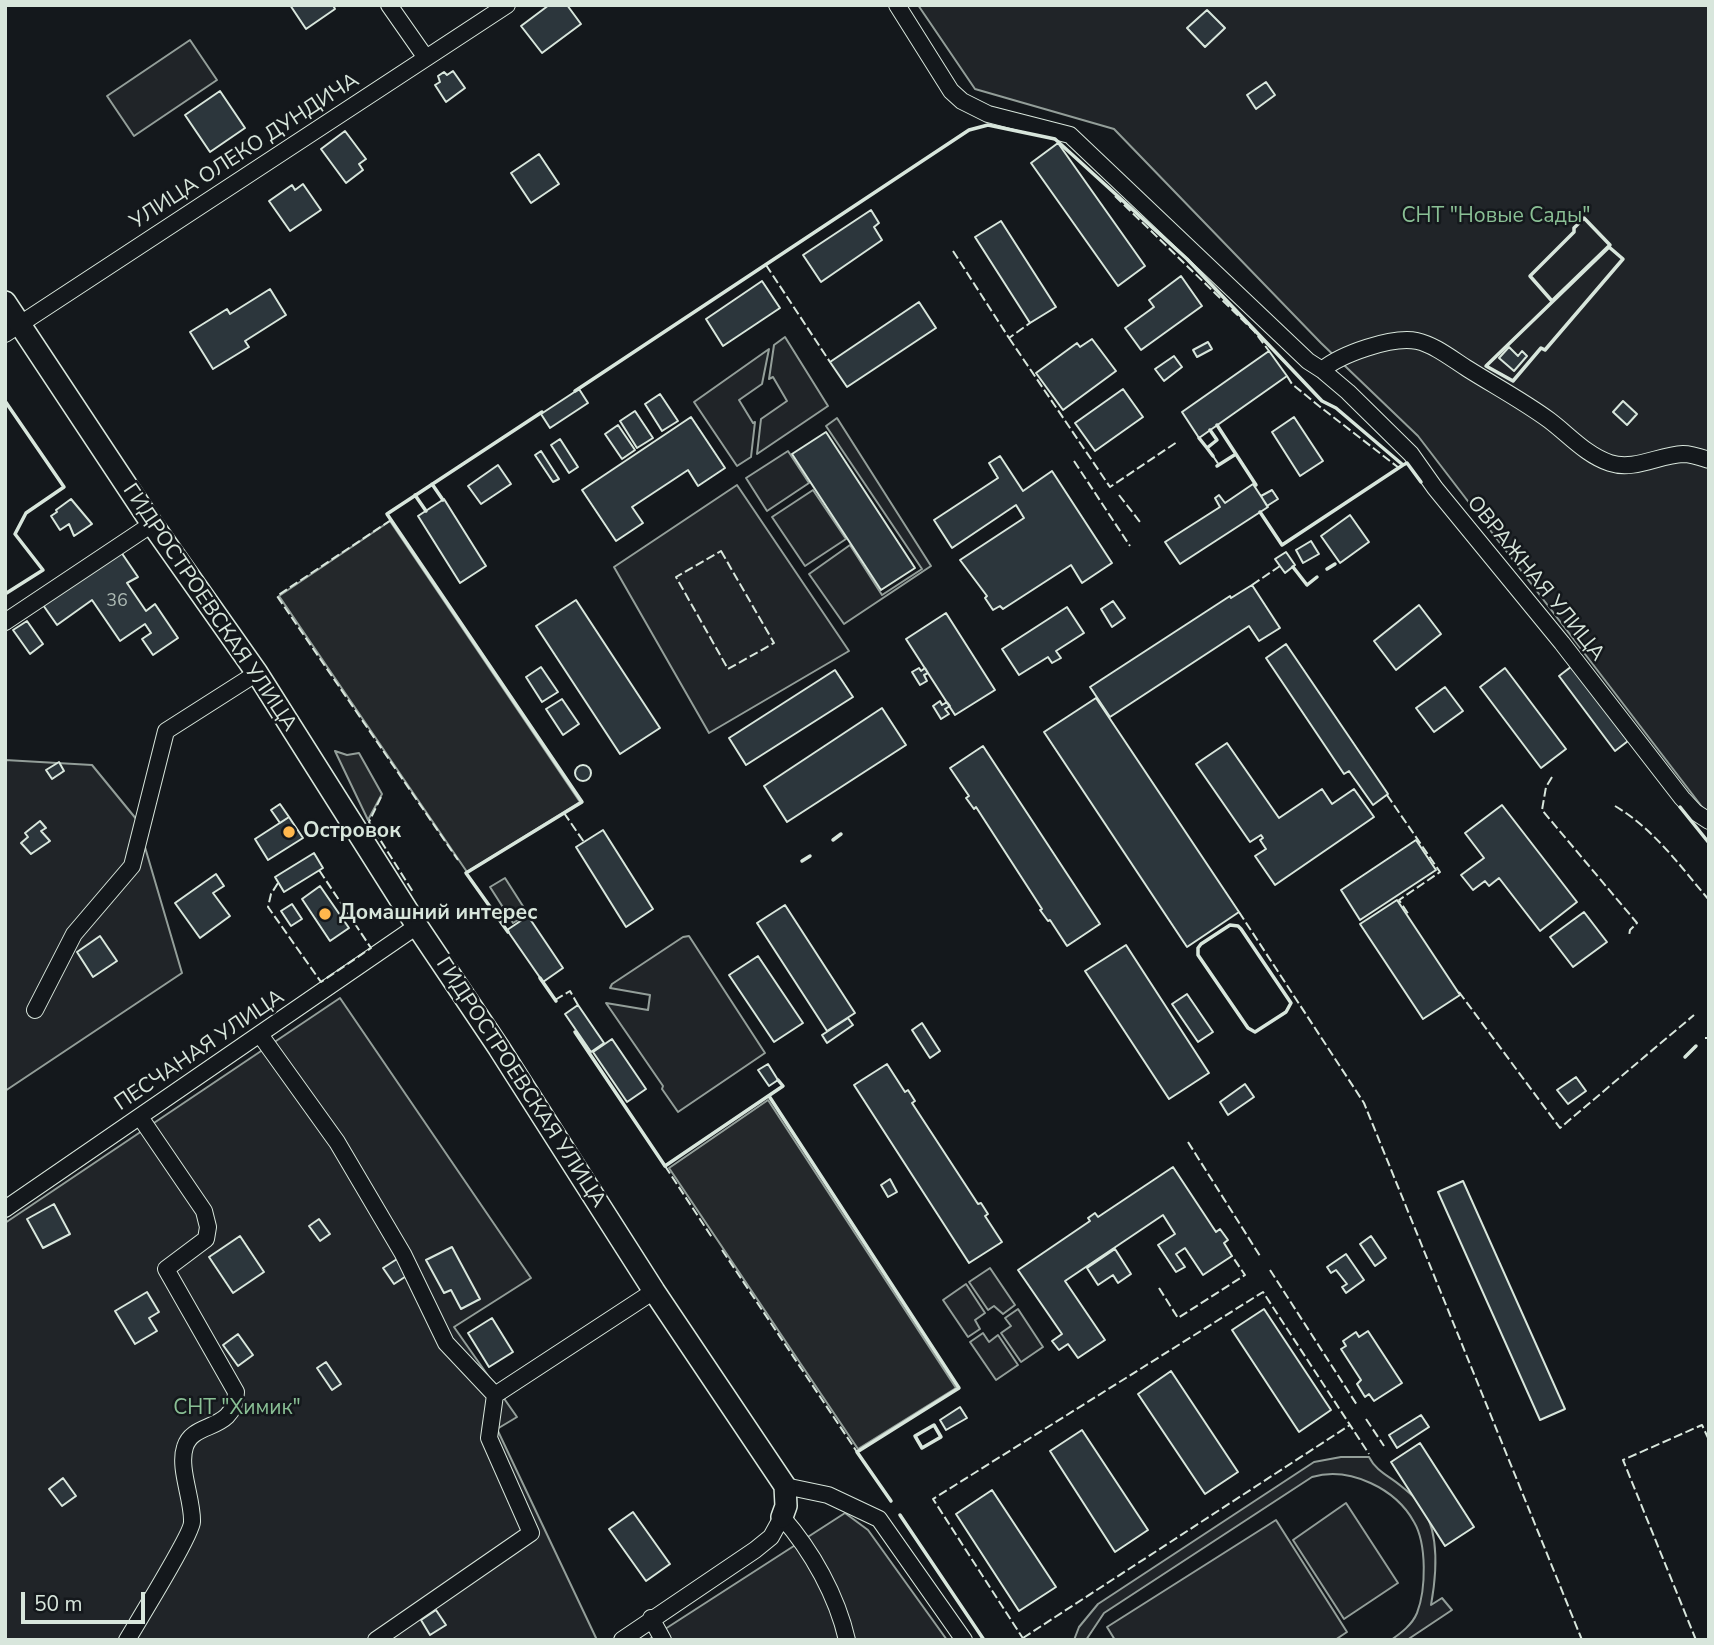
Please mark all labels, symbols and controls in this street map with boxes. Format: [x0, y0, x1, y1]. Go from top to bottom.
street label: УЛИЦА ОЛЕКО ДУНДИЧА [126, 68, 364, 236]
park label: СНТ "Новые Сады" [1401, 204, 1591, 230]
street label: ГИДРОСТРОЕВСКАЯ УЛИЦА [117, 479, 301, 737]
street label: ОВРАЖНАЯ УЛИЦА [1461, 491, 1609, 667]
house number: 36 [106, 591, 128, 613]
place label: Островок [303, 819, 401, 845]
marker: Островок [281, 824, 297, 840]
place label: Домашний интерес [339, 901, 537, 927]
marker: Домашний интерес [317, 906, 333, 922]
street label: ГИДРОСТРОЕВСКАЯ УЛИЦА [430, 953, 610, 1213]
street label: ПЕСЧАНАЯ УЛИЦА [110, 985, 290, 1117]
park label: СНТ "Химик" [173, 1396, 301, 1422]
scale bar [24, 1578, 149, 1622]
text: 50 m [34, 1590, 83, 1618]

